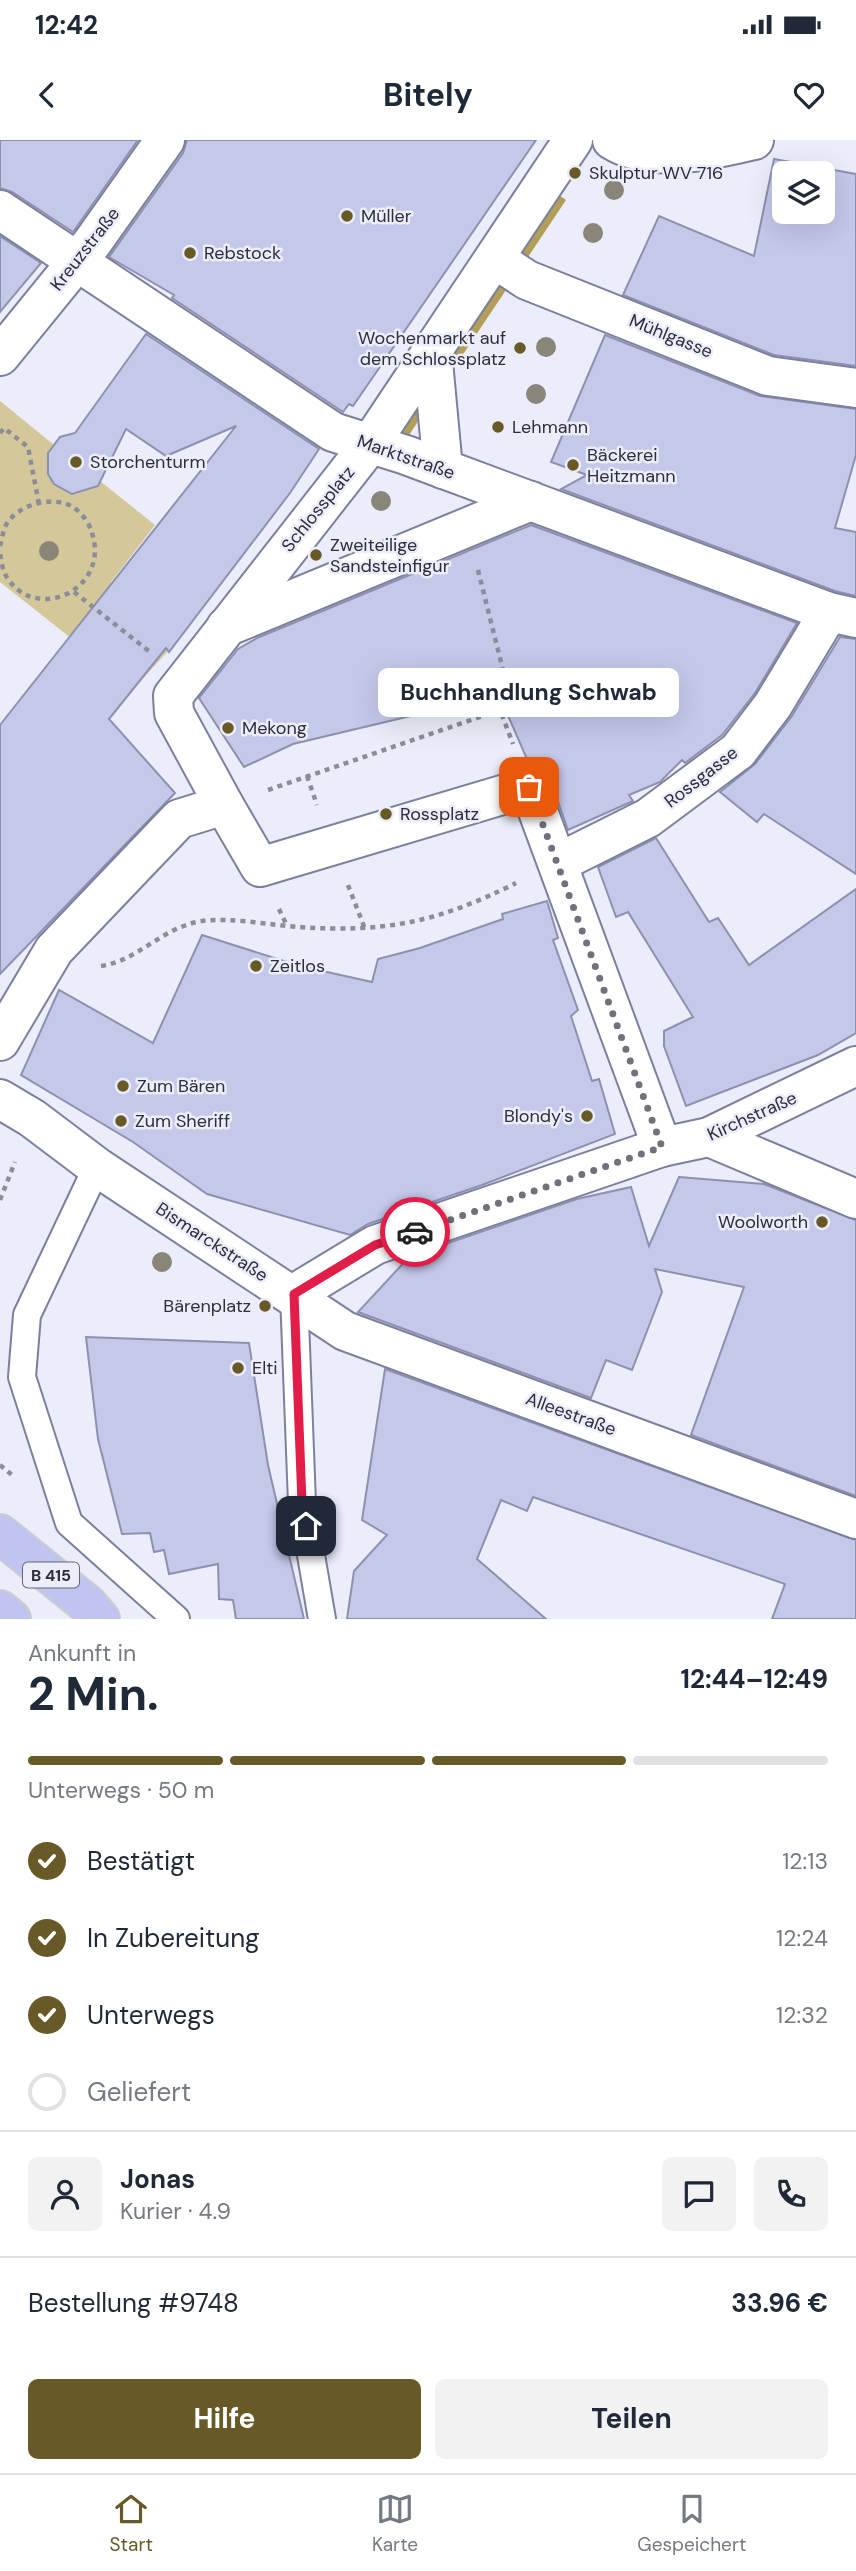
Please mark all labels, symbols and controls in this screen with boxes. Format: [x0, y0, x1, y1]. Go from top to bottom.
text: 12:42 [35, 8, 98, 42]
text: Bitely [383, 74, 473, 116]
icon: back [28, 76, 66, 114]
icon: heart [790, 76, 828, 114]
place label: Skulptur WV 716 [589, 161, 723, 185]
map controls [772, 161, 835, 224]
button: layers [772, 161, 835, 224]
marker: Skulptur WV 716 [567, 165, 583, 181]
street label: Kreuzstraße [45, 202, 125, 296]
place label: Müller [361, 204, 412, 228]
marker: Müller [339, 208, 355, 224]
place label: Rebstock [204, 241, 281, 265]
marker: Rebstock [182, 245, 198, 261]
street label: Mühlgasse [626, 308, 716, 364]
place label: Wochenmarkt auf dem Schlossplatz [358, 326, 506, 371]
marker: Wochenmarkt auf dem Schlossplatz [512, 340, 528, 356]
place label: Lehmann [512, 415, 588, 439]
marker: Lehmann [490, 419, 506, 435]
street label: Marktstraße [354, 429, 458, 485]
place label: Bäckerei Heitzmann [587, 443, 676, 488]
place label: Storchenturm [90, 450, 206, 474]
marker: Storchenturm [68, 454, 84, 470]
marker: Bäckerei Heitzmann [565, 457, 581, 473]
street label: Schlossplatz [276, 461, 360, 557]
place label: Zweiteilige Sandsteinfigur [330, 533, 450, 578]
marker: Zweiteilige Sandsteinfigur [308, 547, 324, 563]
callout: Buchhandlung Schwab [378, 668, 680, 717]
text: Buchhandlung Schwab [400, 677, 657, 707]
place label: Mekong [242, 716, 307, 740]
marker: Mekong [220, 720, 236, 736]
street label: Rossgasse [659, 741, 743, 813]
pin [499, 757, 559, 817]
icon: bag [510, 768, 548, 806]
place label: Rossplatz [400, 802, 479, 826]
marker: Rossplatz [378, 806, 394, 822]
place label: Zeitlos [270, 954, 325, 978]
marker: Zeitlos [248, 958, 264, 974]
place label: Zum Bären [137, 1074, 225, 1098]
marker: Zum Bären [115, 1078, 131, 1094]
street label: Kirchstraße [703, 1086, 801, 1146]
place label: Blondy's [504, 1104, 573, 1128]
marker: Blondy's [579, 1108, 595, 1124]
place label: Zum Sheriff [135, 1109, 230, 1133]
marker: Zum Sheriff [113, 1113, 129, 1129]
street label: Bismarckstraße [151, 1197, 273, 1287]
courier [380, 1197, 450, 1267]
place label: Woolworth [718, 1210, 808, 1234]
icon: car [396, 1213, 434, 1251]
marker: Woolworth [814, 1214, 830, 1230]
place label: Bärenplatz [163, 1294, 251, 1318]
marker: Bärenplatz [257, 1298, 273, 1314]
place label: Elti [252, 1356, 278, 1380]
marker: Elti [230, 1360, 246, 1376]
street label: Alleestraße [523, 1387, 619, 1441]
pin [276, 1496, 336, 1556]
icon: home [287, 1507, 325, 1545]
road number: B 415 [23, 1562, 79, 1588]
text: Ankunft in [28, 1638, 136, 1668]
text: 12:44–12:49 [681, 1662, 828, 1696]
text: 2 Min. [28, 1664, 159, 1724]
text: Unterwegs · 50 m [28, 1775, 214, 1805]
icon: check [28, 1842, 66, 1880]
text: Bestätigt [87, 1844, 195, 1878]
text: 12:13 [782, 1846, 828, 1876]
icon: check [28, 1919, 66, 1957]
text: In Zubereitung [87, 1921, 260, 1955]
text: 12:24 [776, 1923, 828, 1953]
icon: check [28, 1996, 66, 2034]
text: Unterwegs [87, 1998, 215, 2032]
text: 12:32 [776, 2000, 828, 2030]
text: Geliefert [87, 2075, 191, 2109]
button: person [28, 2157, 102, 2231]
button: chat [662, 2157, 736, 2231]
button: phone [754, 2157, 828, 2231]
text: Jonas [120, 2162, 195, 2196]
text: Kurier · 4.9 [120, 2196, 231, 2226]
text: Bestellung #9748 [28, 2286, 239, 2320]
text: 33.96 € [731, 2286, 828, 2320]
button: Hilfe [28, 2379, 421, 2459]
button: Teilen [435, 2379, 828, 2459]
tab: Start [110, 2490, 153, 2557]
tab: Karte [372, 2490, 418, 2557]
tab: Gespeichert [637, 2490, 746, 2557]

